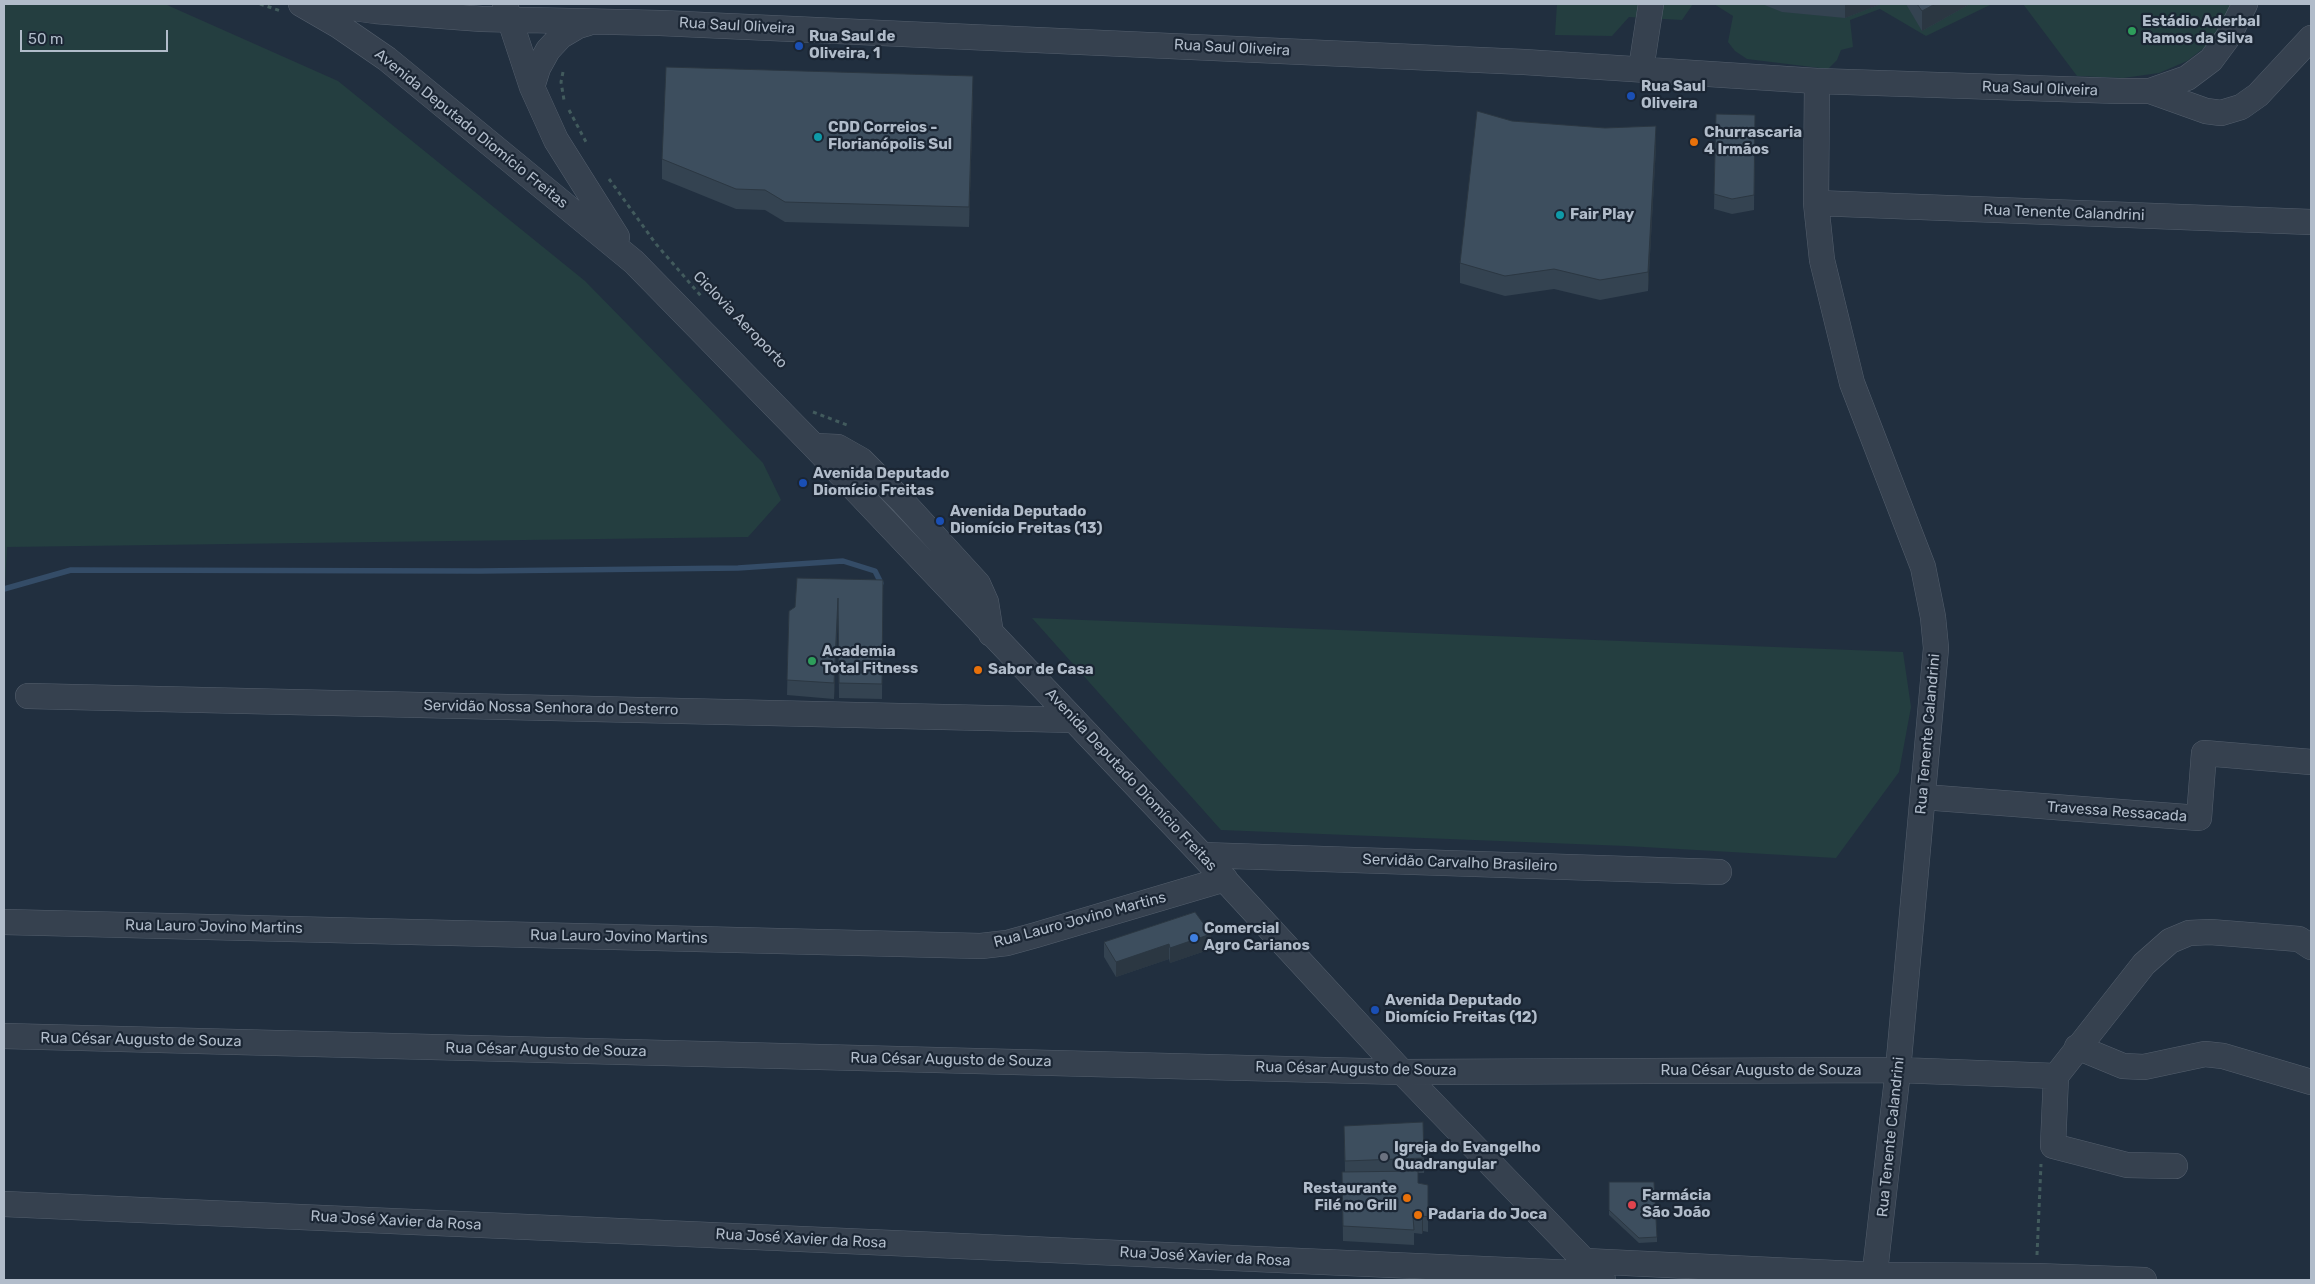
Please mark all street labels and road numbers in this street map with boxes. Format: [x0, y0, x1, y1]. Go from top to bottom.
street label: Rua Saul Oliveira [679, 14, 795, 38]
street label: Rua Saul Oliveira [1174, 36, 1290, 60]
street label: Avenida Deputado Diomício Freitas [371, 45, 571, 213]
street label: Rua Saul Oliveira [1982, 78, 2098, 100]
street label: Rua Tenente Calandrini [1983, 201, 2145, 225]
street label: Ciclovia Aeroporto [689, 268, 791, 372]
street label: Rua Tenente Calandrini [1912, 653, 1944, 815]
street label: Avenida Deputado Diomício Freitas [1041, 685, 1221, 875]
street label: Servidão Nossa Senhora do Desterro [423, 697, 679, 719]
street label: Travessa Ressacada [2046, 798, 2188, 826]
street label: Servidão Carvalho Brasileiro [1362, 851, 1558, 875]
street label: Rua Lauro Jovino Martins [992, 888, 1168, 952]
street label: Rua Lauro Jovino Martins [125, 916, 303, 938]
street label: Rua Lauro Jovino Martins [530, 926, 708, 948]
street label: Rua César Augusto de Souza [40, 1029, 242, 1051]
street label: Rua César Augusto de Souza [445, 1039, 647, 1061]
street label: Rua César Augusto de Souza [850, 1049, 1052, 1071]
street label: Rua Tenente Calandrini [1874, 1056, 1908, 1218]
street label: Rua César Augusto de Souza [1255, 1058, 1457, 1080]
street label: Rua César Augusto de Souza [1660, 1062, 1862, 1080]
street label: Rua José Xavier da Rosa [310, 1208, 482, 1234]
street label: Rua José Xavier da Rosa [715, 1226, 887, 1252]
street label: Rua José Xavier da Rosa [1119, 1244, 1291, 1270]

